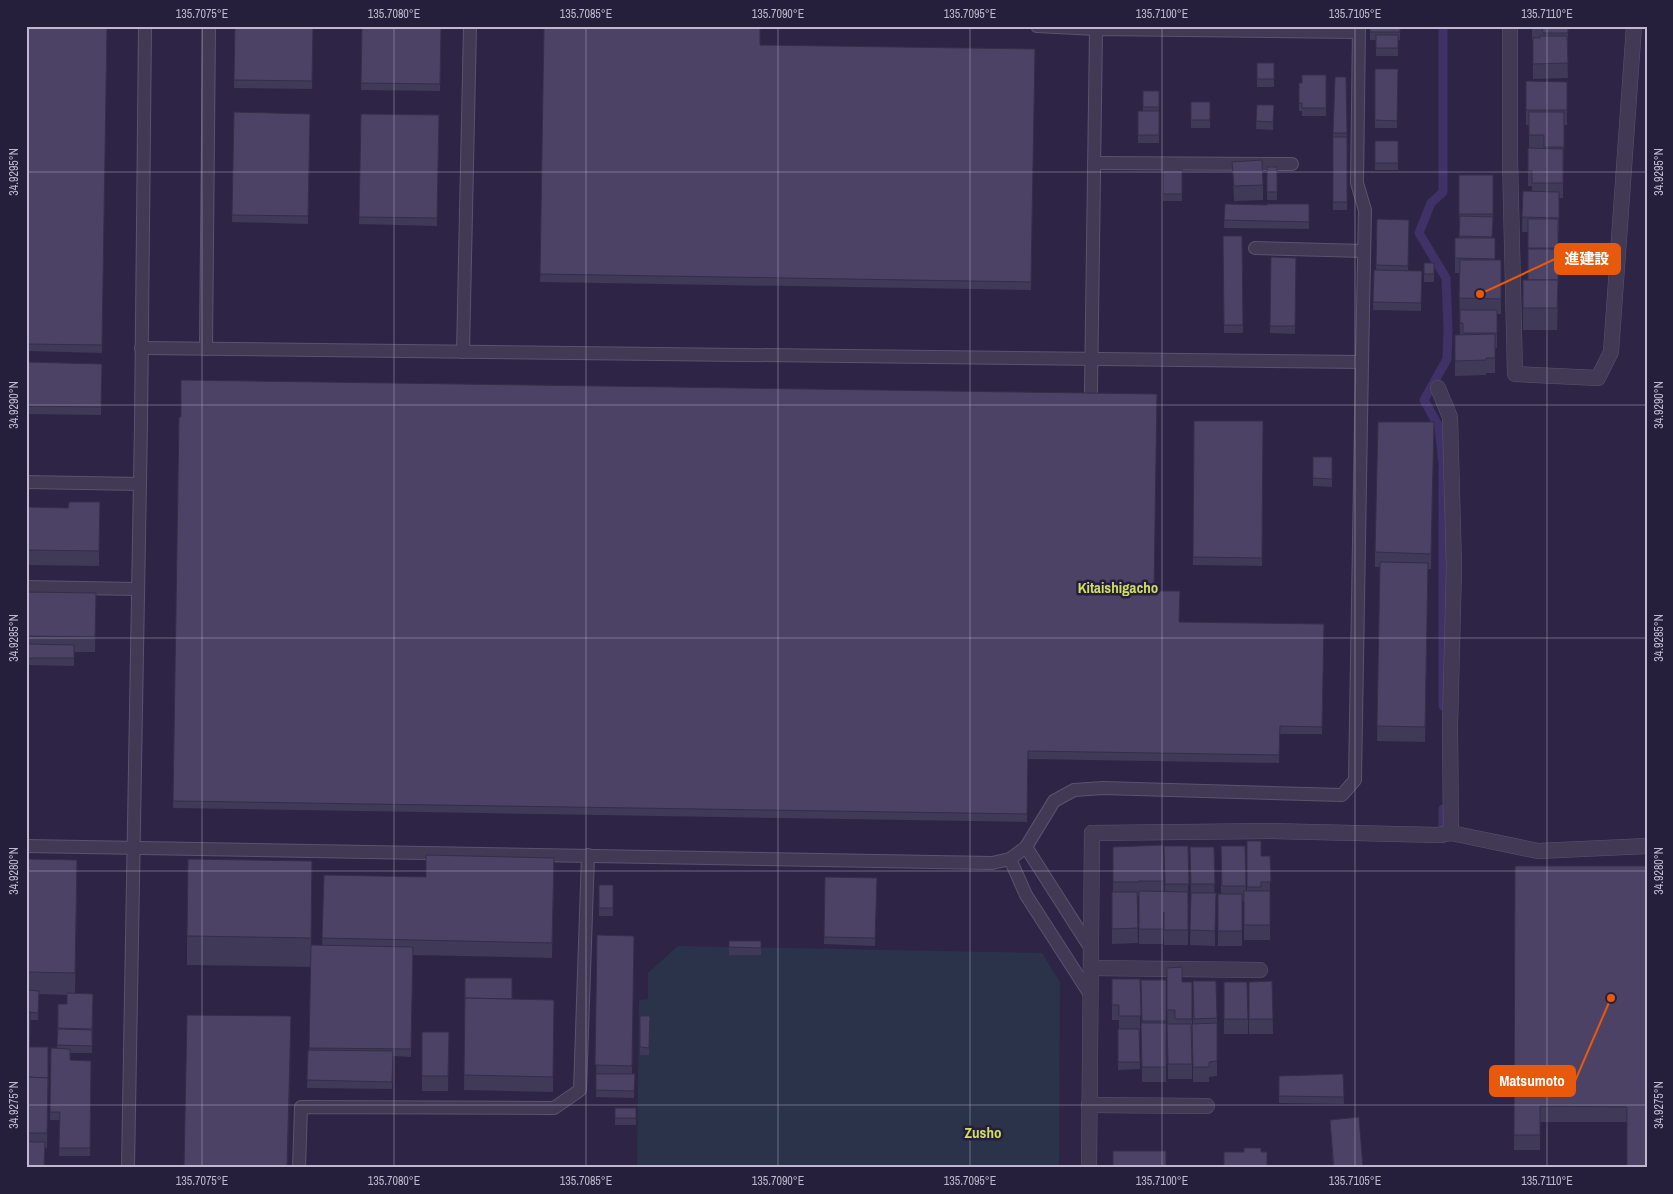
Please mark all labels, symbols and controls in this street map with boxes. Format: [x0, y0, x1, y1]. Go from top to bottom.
text: 135.7075°E [176, 6, 228, 22]
text: 135.7080°E [368, 6, 420, 22]
text: 135.7085°E [560, 6, 612, 22]
text: 135.7090°E [752, 6, 804, 22]
text: 135.7095°E [944, 6, 996, 22]
text: 135.7100°E [1136, 6, 1188, 22]
text: 135.7105°E [1329, 6, 1381, 22]
text: 135.7110°E [1521, 6, 1573, 22]
text: 34.9295°N [6, 148, 22, 196]
text: 34.9295°N [1651, 148, 1667, 196]
callout: 進建設 [1555, 244, 1620, 274]
text: 進建設 [1564, 248, 1610, 269]
text: 34.9290°N [6, 381, 22, 429]
text: 34.9290°N [1651, 381, 1667, 429]
district label: Kitaishigacho [1078, 577, 1158, 598]
text: 34.9285°N [6, 614, 22, 662]
text: 34.9285°N [1651, 614, 1667, 662]
text: 34.9280°N [6, 847, 22, 895]
text: 34.9280°N [1651, 847, 1667, 895]
callout: Matsumoto [1490, 1066, 1575, 1096]
text: Matsumoto [1499, 1070, 1565, 1091]
text: 34.9275°N [6, 1081, 22, 1129]
text: 34.9275°N [1651, 1081, 1667, 1129]
district label: Zusho [965, 1122, 1001, 1143]
text: 135.7075°E [176, 1173, 228, 1189]
text: 135.7080°E [368, 1173, 420, 1189]
text: 135.7085°E [560, 1173, 612, 1189]
text: 135.7090°E [752, 1173, 804, 1189]
text: 135.7095°E [944, 1173, 996, 1189]
text: 135.7100°E [1136, 1173, 1188, 1189]
text: 135.7105°E [1329, 1173, 1381, 1189]
text: 135.7110°E [1521, 1173, 1573, 1189]

